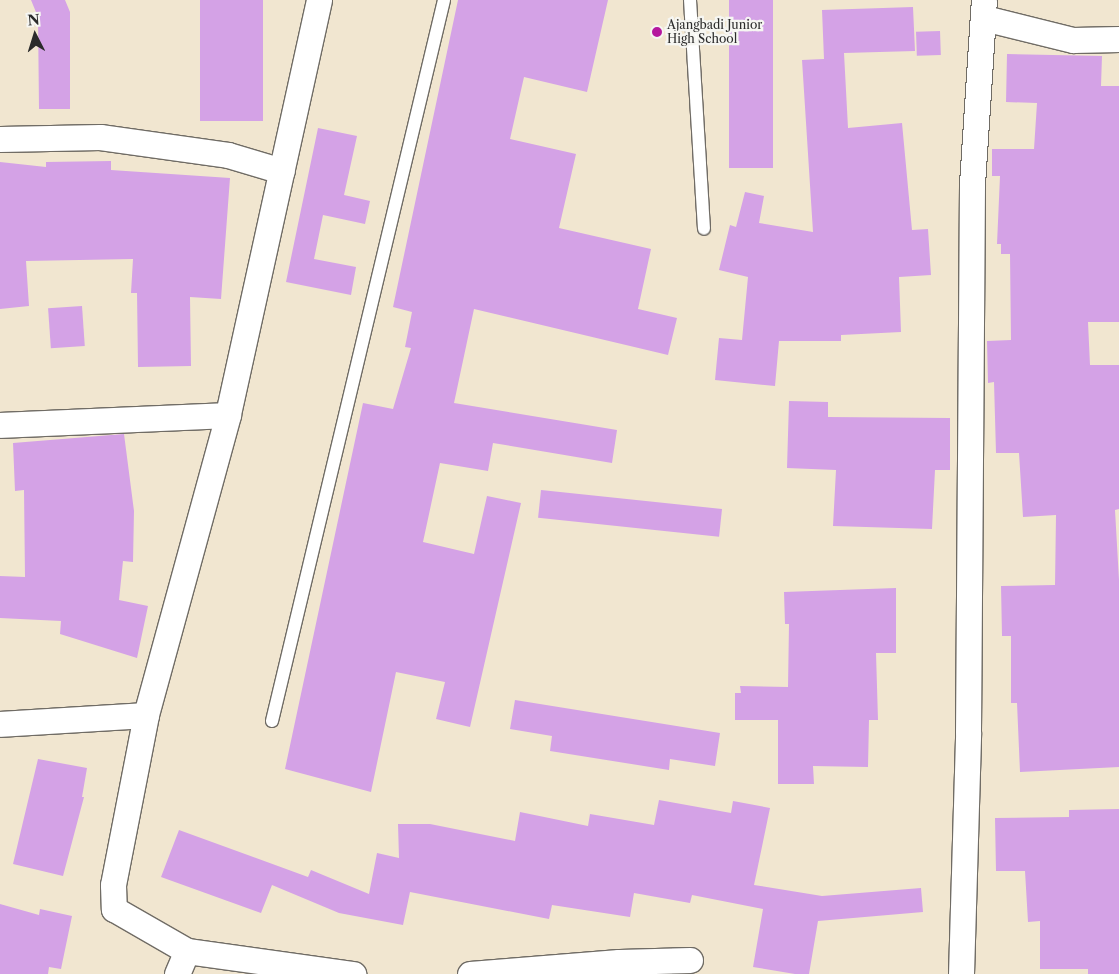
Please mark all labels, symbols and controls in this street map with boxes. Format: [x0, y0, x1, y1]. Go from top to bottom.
north arrow [10, 10, 60, 60]
text: N [27, 11, 41, 30]
place label: Ajangbadi Junior High School [667, 18, 762, 46]
marker: Ajangbadi Junior High School [651, 26, 663, 38]

